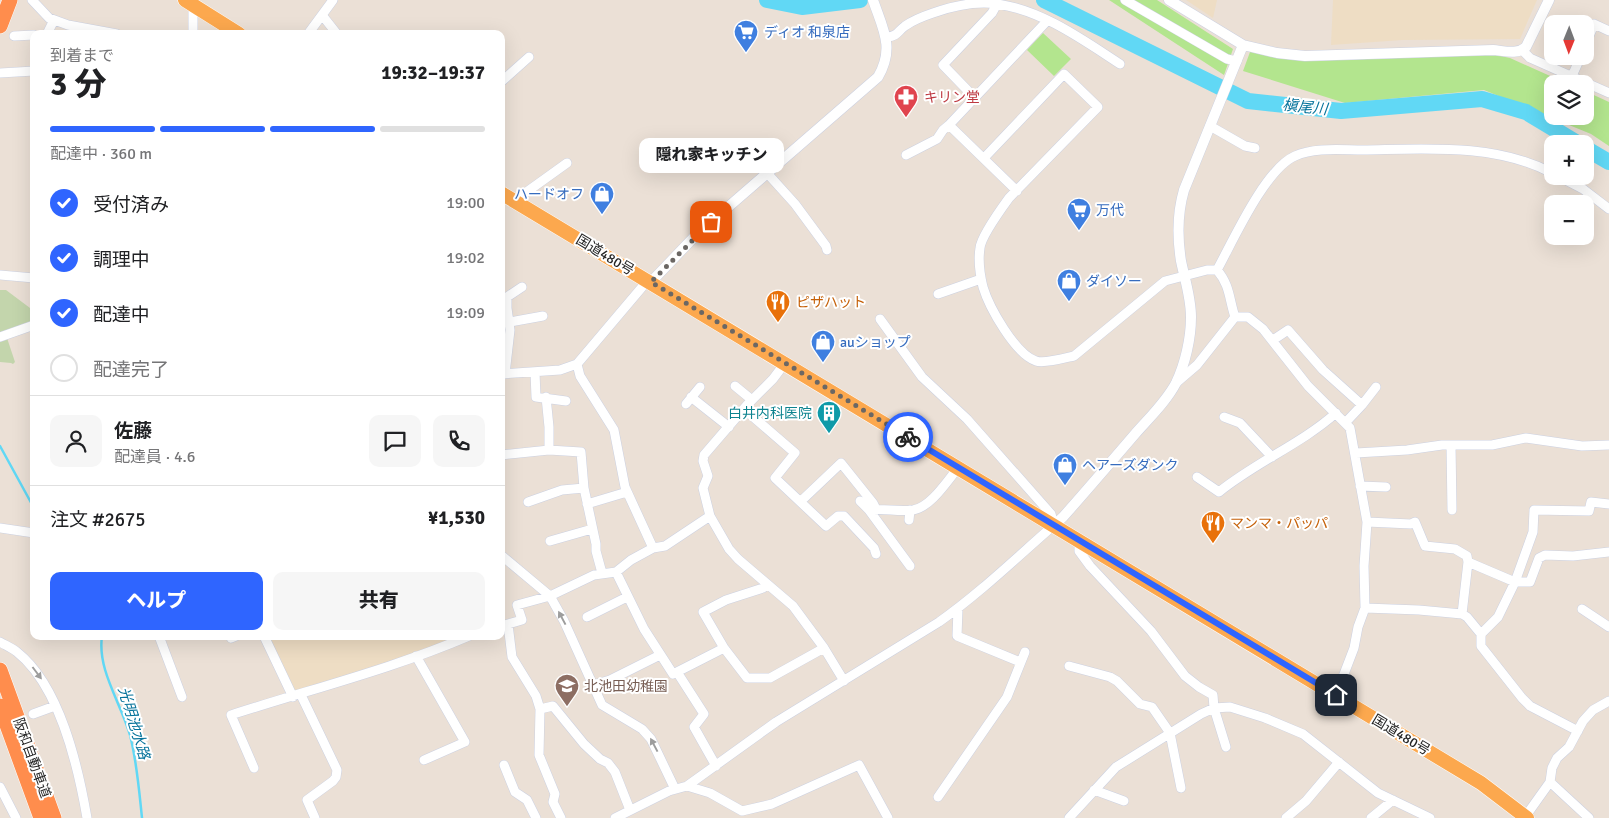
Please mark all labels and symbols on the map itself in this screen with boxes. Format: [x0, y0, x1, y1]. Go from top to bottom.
north arrow [1544, 15, 1594, 65]
supermarket icon: ディオ 和泉店 [733, 19, 759, 53]
place label: ディオ 和泉店 [764, 24, 850, 41]
pharmacy icon: キリン堂 [893, 84, 919, 118]
place label: キリン堂 [924, 89, 980, 106]
water label: 槇尾川 [1282, 96, 1330, 119]
callout: 隠れ家キッチン [638, 137, 784, 172]
shop icon: ハードオフ [589, 181, 615, 215]
place label: ハードオフ [514, 186, 584, 203]
supermarket icon: 万代 [1066, 197, 1092, 231]
pin [690, 201, 732, 243]
place label: 万代 [1096, 202, 1124, 219]
street label: 国道480号 [573, 231, 637, 279]
shop icon: ダイソー [1056, 268, 1082, 302]
place label: ダイソー [1086, 273, 1142, 290]
restaurant icon: ピザハット [765, 289, 791, 323]
place label: ピザハット [796, 294, 866, 311]
shop icon: auショップ [810, 329, 836, 363]
place label: auショップ [840, 334, 911, 351]
building icon: 白井内科医院 [816, 400, 842, 434]
place label: 白井内科医院 [728, 405, 812, 422]
courier [883, 412, 933, 462]
shop icon: ヘアーズダンク [1052, 452, 1078, 486]
place label: ヘアーズダンク [1082, 457, 1178, 474]
restaurant icon: マンマ・パッパ [1200, 510, 1226, 544]
place label: マンマ・パッパ [1230, 515, 1328, 532]
one-way arrow [558, 611, 567, 625]
one-way arrow [31, 667, 42, 680]
school or university icon: 北池田幼稚園 [554, 673, 580, 707]
pin [1315, 674, 1357, 716]
place label: 北池田幼稚園 [584, 678, 668, 695]
water label: 光明池水路 [114, 684, 154, 763]
street label: 国道480号 [1369, 711, 1433, 759]
street label: 阪和自動車道 [10, 716, 54, 800]
one-way arrow [650, 738, 658, 752]

